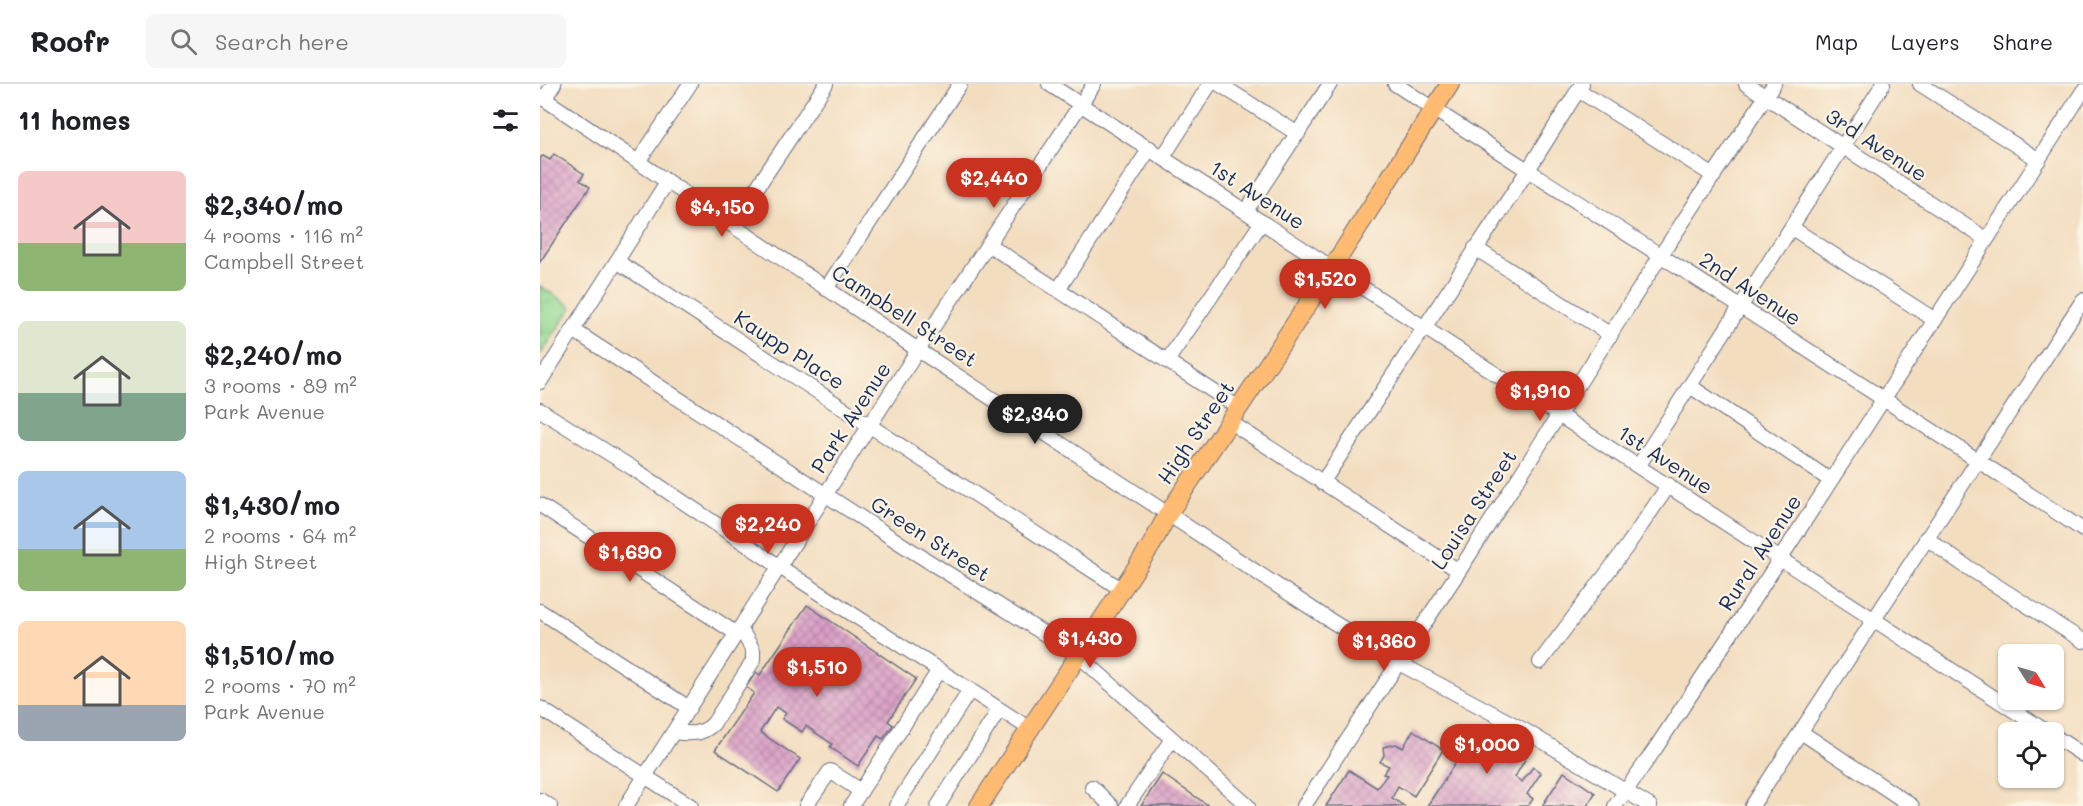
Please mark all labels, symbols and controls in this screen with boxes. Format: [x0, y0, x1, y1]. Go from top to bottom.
search box [146, 14, 566, 68]
text: Roofr [30, 23, 110, 59]
icon: search [167, 25, 200, 58]
text: Search here [215, 27, 349, 56]
text: Map [1815, 28, 1858, 55]
text: Layers [1891, 28, 1960, 55]
text: Share [1993, 28, 2053, 55]
street label: 3rd Avenue [1821, 101, 1933, 187]
text: 11 homes [18, 103, 131, 137]
icon: filters [489, 104, 522, 137]
street label: 1st Avenue [1205, 153, 1311, 235]
pin: $2,440 [945, 158, 1043, 209]
text: $2,440 [960, 164, 1028, 190]
pin: $4,150 [673, 187, 771, 238]
text: $2,340/mo [204, 188, 343, 222]
text: $4,150 [690, 193, 754, 219]
icon: home [66, 195, 138, 267]
text: 4 rooms · 116 m² [204, 222, 363, 248]
street label: 2nd Avenue [1695, 245, 1807, 331]
text: Campbell Street [204, 248, 364, 274]
street label: Campbell Street [827, 258, 983, 372]
pin: $1,520 [1276, 259, 1374, 310]
text: $1,520 [1293, 265, 1357, 291]
street label: Kaupp Place [730, 303, 850, 395]
text: $2,240/mo [204, 338, 342, 372]
icon: home [66, 345, 138, 417]
street label: Park Avenue [804, 356, 896, 478]
pin: $1,910 [1491, 371, 1589, 422]
text: 3 rooms · 89 m² [204, 372, 357, 398]
street label: High Street [1151, 375, 1239, 489]
text: $1,910 [1509, 377, 1571, 403]
pin: $2,340 [986, 394, 1084, 445]
text: Park Avenue [204, 398, 325, 424]
text: $2,340 [1001, 400, 1069, 426]
street label: 1st Avenue [1613, 418, 1719, 500]
street label: Louisa Street [1424, 444, 1522, 574]
text: $1,430/mo [204, 488, 340, 522]
street label: Green Street [866, 489, 996, 587]
street label: Rural Avenue [1711, 489, 1807, 615]
icon: home [66, 495, 138, 567]
pin: $2,240 [719, 504, 817, 555]
text: $2,240 [735, 510, 801, 536]
text: 2 rooms · 64 m² [204, 522, 356, 548]
pin: $1,690 [581, 532, 679, 583]
text: $1,690 [598, 538, 662, 564]
text: High Street [204, 548, 317, 574]
pin: $1,430 [1041, 618, 1139, 669]
pin: $1,360 [1335, 621, 1433, 672]
text: $1,430 [1058, 624, 1122, 650]
text: $1,360 [1352, 627, 1416, 653]
text: $1,510/mo [204, 638, 335, 672]
north arrow [1998, 644, 2064, 710]
map controls [1998, 644, 2064, 788]
icon: home [66, 645, 138, 717]
pin: $1,510 [768, 647, 866, 698]
text: $1,510 [787, 653, 847, 679]
text: 2 rooms · 70 m² [204, 672, 356, 698]
text: Park Avenue [204, 698, 325, 724]
button: locate [1998, 722, 2064, 788]
pin: $1,000 [1438, 724, 1536, 775]
text: $1,000 [1454, 730, 1520, 756]

